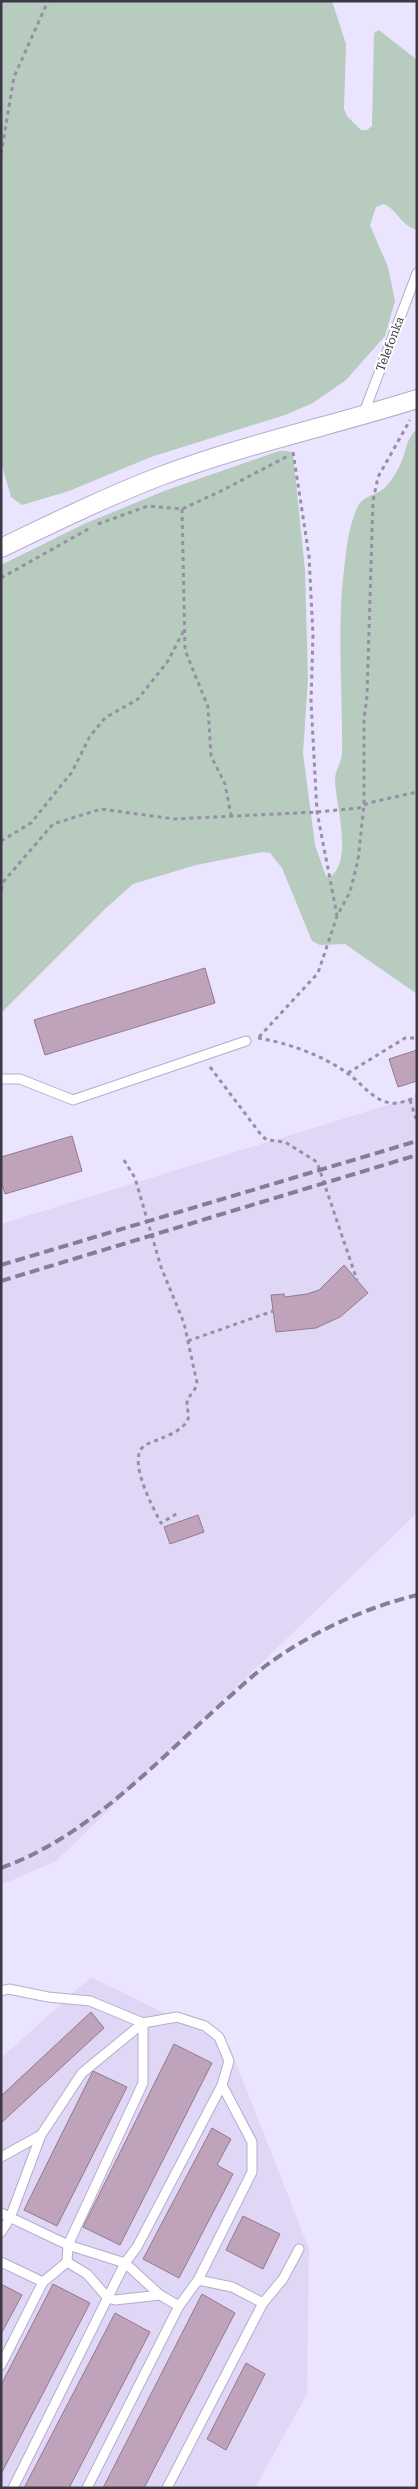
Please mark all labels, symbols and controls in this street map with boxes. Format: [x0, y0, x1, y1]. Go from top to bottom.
street label: Telefonka [373, 314, 407, 373]

